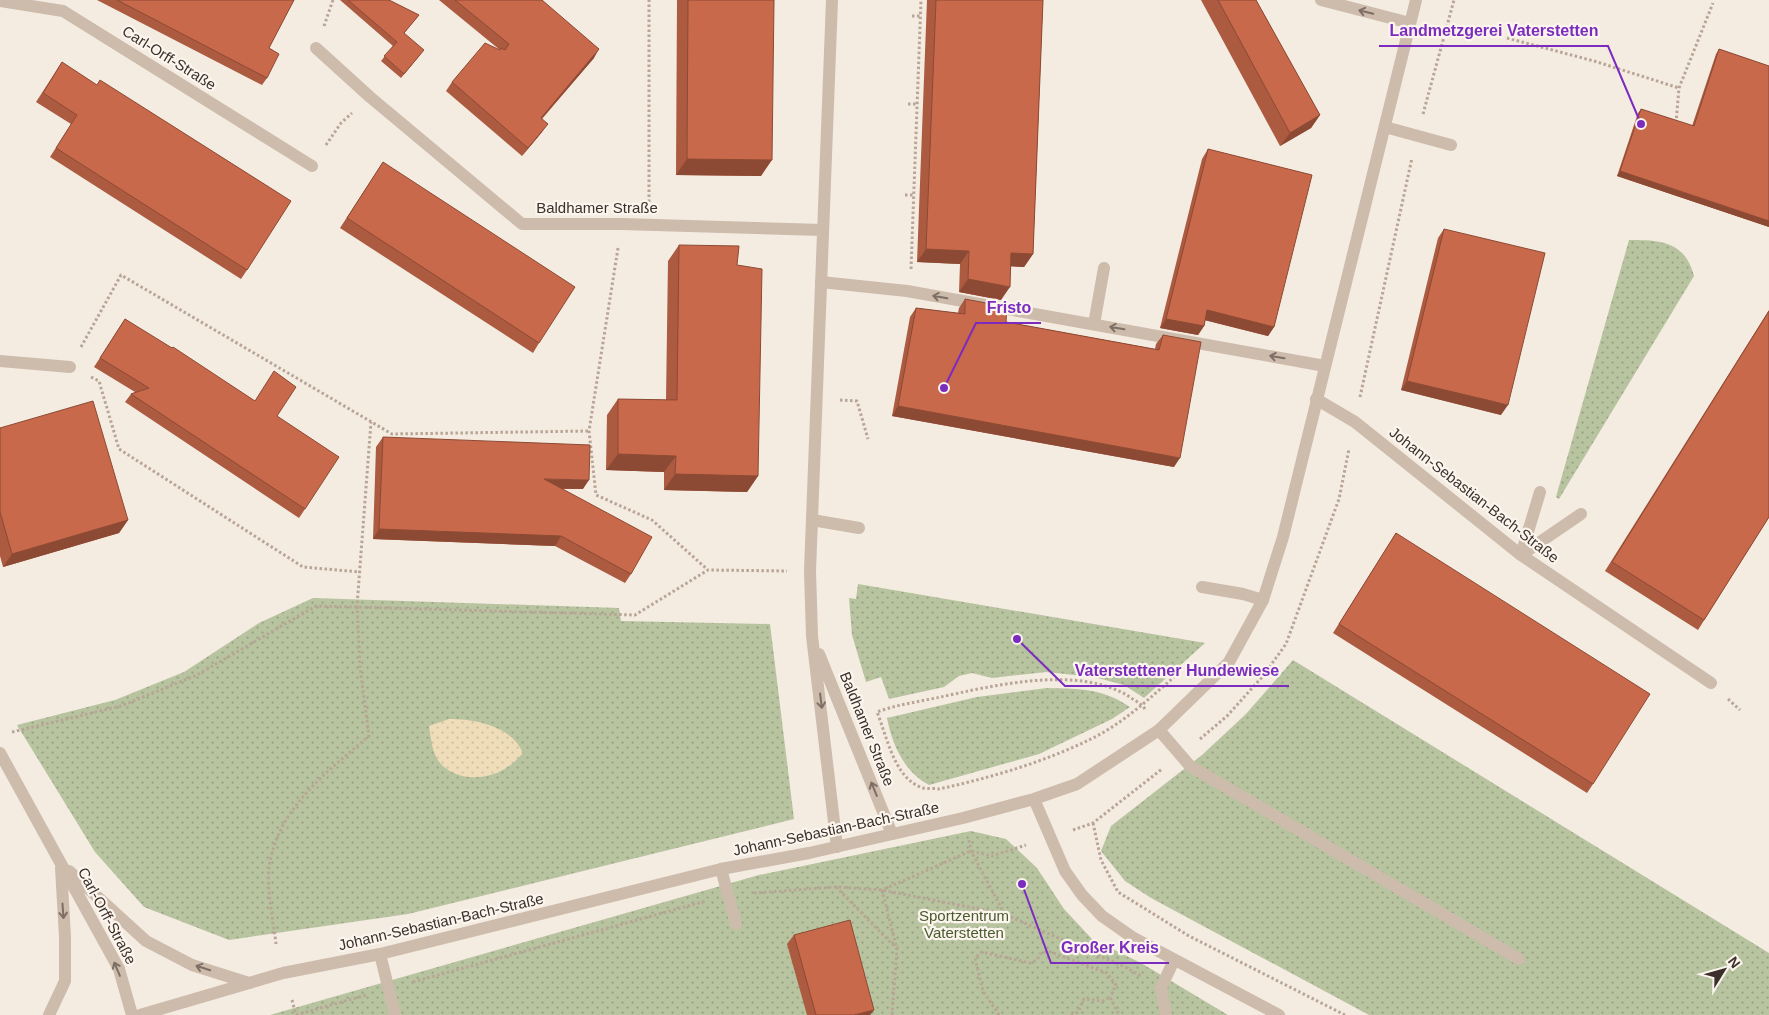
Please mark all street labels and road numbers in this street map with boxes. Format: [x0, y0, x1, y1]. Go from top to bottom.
street label: Carl-Orff-Straße [119, 22, 219, 93]
street label: Baldhamer Straße [536, 199, 658, 216]
street label: Johann-Sebastian-Bach-Straße [1386, 423, 1562, 566]
street label: Baldhamer Straße [837, 669, 898, 788]
street label: Johann-Sebastian-Bach-Straße [731, 798, 940, 859]
street label: Carl-Orff-Straße [75, 864, 140, 967]
street label: Johann-Sebastian-Bach-Straße [337, 890, 545, 953]

